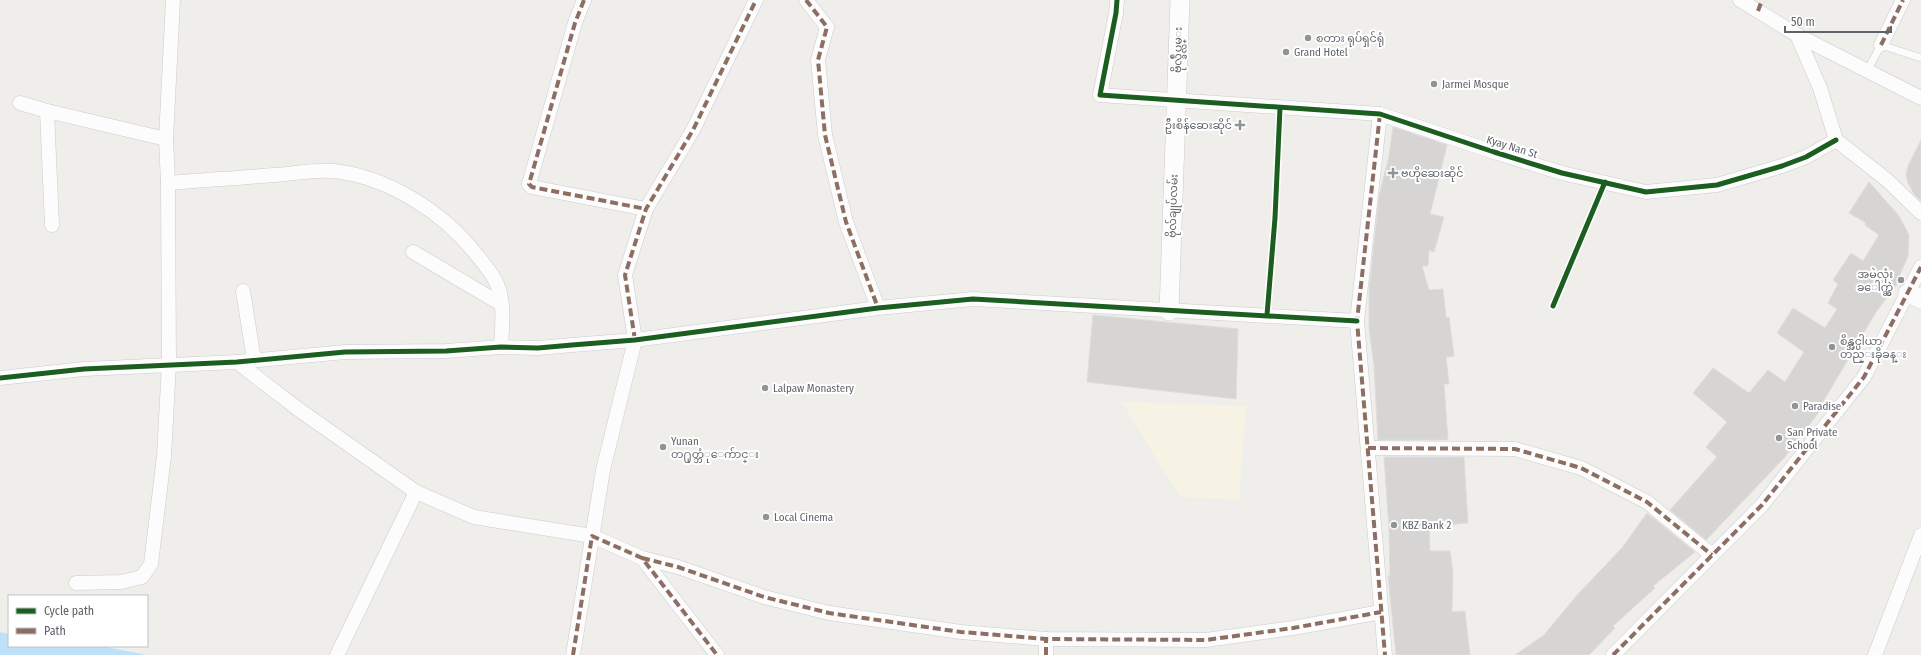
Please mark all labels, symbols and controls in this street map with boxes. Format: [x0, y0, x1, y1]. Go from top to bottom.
scale bar [1785, 8, 1891, 34]
text: 50 m [1791, 15, 1815, 29]
street label: ဗိုလ္ခ်ဳပ္လမ္း [1169, 27, 1187, 73]
place label: စတား ရုပ်ရှင်ရုံ [1316, 31, 1384, 47]
marker: စတား ရုပ်ရှင်ရုံ [1303, 33, 1313, 43]
place label: Grand Hotel [1294, 46, 1348, 59]
marker: Grand Hotel [1281, 47, 1291, 57]
place label: Jarmei Mosque [1442, 78, 1509, 91]
marker: Jarmei Mosque [1429, 79, 1439, 89]
place label: ဦးစိန်ဆေးဆိုင် [1165, 118, 1232, 134]
marker: ဦးစိန်ဆေးဆိုင် [1235, 120, 1245, 130]
street label: Kyay Nan St [1485, 133, 1539, 161]
place label: ဗဟိုဆေးဆိုင် [1401, 166, 1463, 182]
marker: ဗဟိုဆေးဆိုင် [1388, 168, 1398, 178]
street label: ဗိုလ်ချုပ်လမ်း [1164, 174, 1183, 238]
place label: အမဲလုံး ခ‌ေါက္ဆွဲ [1857, 267, 1893, 296]
marker: အမဲလုံး ခ‌ေါက္ဆွဲ [1896, 275, 1906, 285]
place label: စိန္အင္ပါယာ တည္းခိုခန္း [1840, 334, 1907, 363]
marker: စိန္အင္ပါယာ တည္းခိုခန္း [1827, 342, 1837, 352]
place label: Lalpaw Monastery [773, 382, 854, 395]
marker: Lalpaw Monastery [760, 383, 770, 393]
place label: Paradise [1803, 400, 1841, 413]
marker: Paradise [1790, 401, 1800, 411]
place label: San Private School [1787, 426, 1837, 452]
marker: San Private School [1774, 433, 1784, 443]
place label: Yunan တ႐ုတ္ဘံုေက်ာင္း [671, 435, 759, 463]
marker: Yunan တ႐ုတ္ဘံုေက်ာင္း [658, 442, 668, 452]
place label: Local Cinema [774, 511, 833, 524]
marker: Local Cinema [761, 512, 771, 522]
place label: KBZ Bank 2 [1402, 519, 1451, 532]
marker: KBZ Bank 2 [1389, 520, 1399, 530]
legend [8, 595, 148, 647]
text: Cycle path [44, 604, 94, 618]
text: Path [44, 624, 66, 638]

